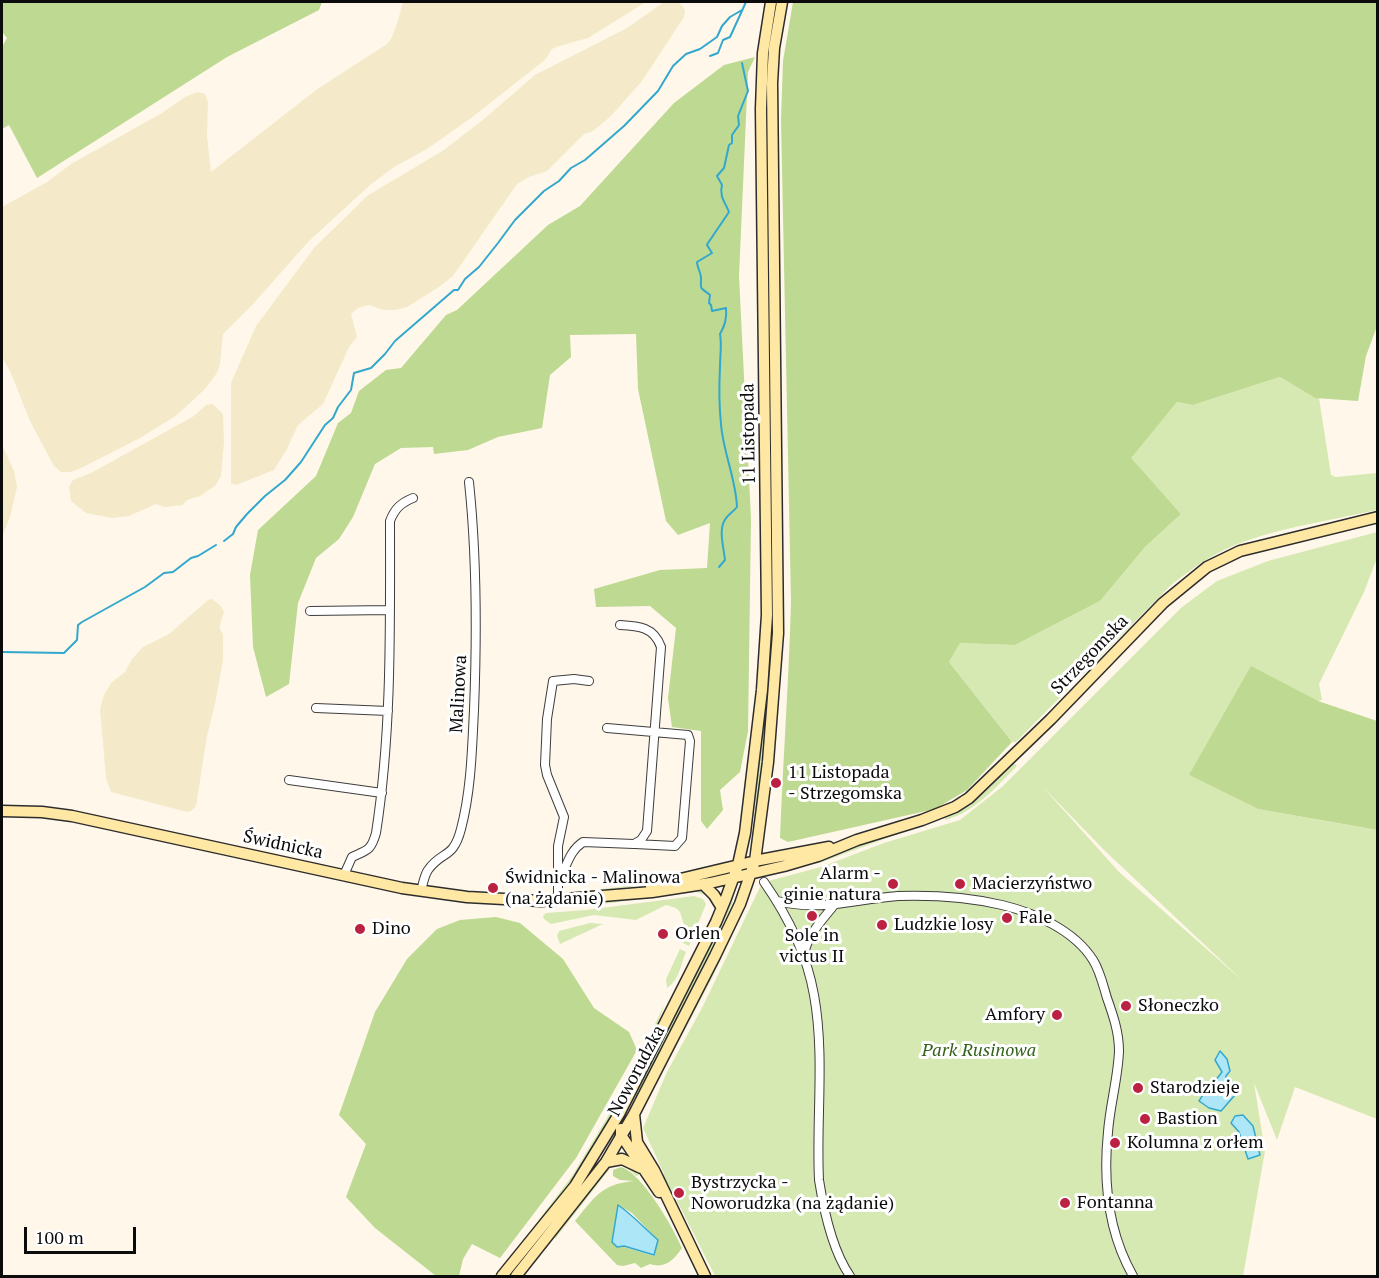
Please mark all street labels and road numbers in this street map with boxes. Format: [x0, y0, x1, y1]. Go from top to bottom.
street label: 11 Listopada [737, 383, 761, 485]
street label: Strzegomska [1047, 611, 1133, 699]
street label: Malinowa [446, 654, 472, 734]
street label: Świdnicka [241, 826, 325, 864]
street label: Noworudzka [604, 1022, 670, 1120]

